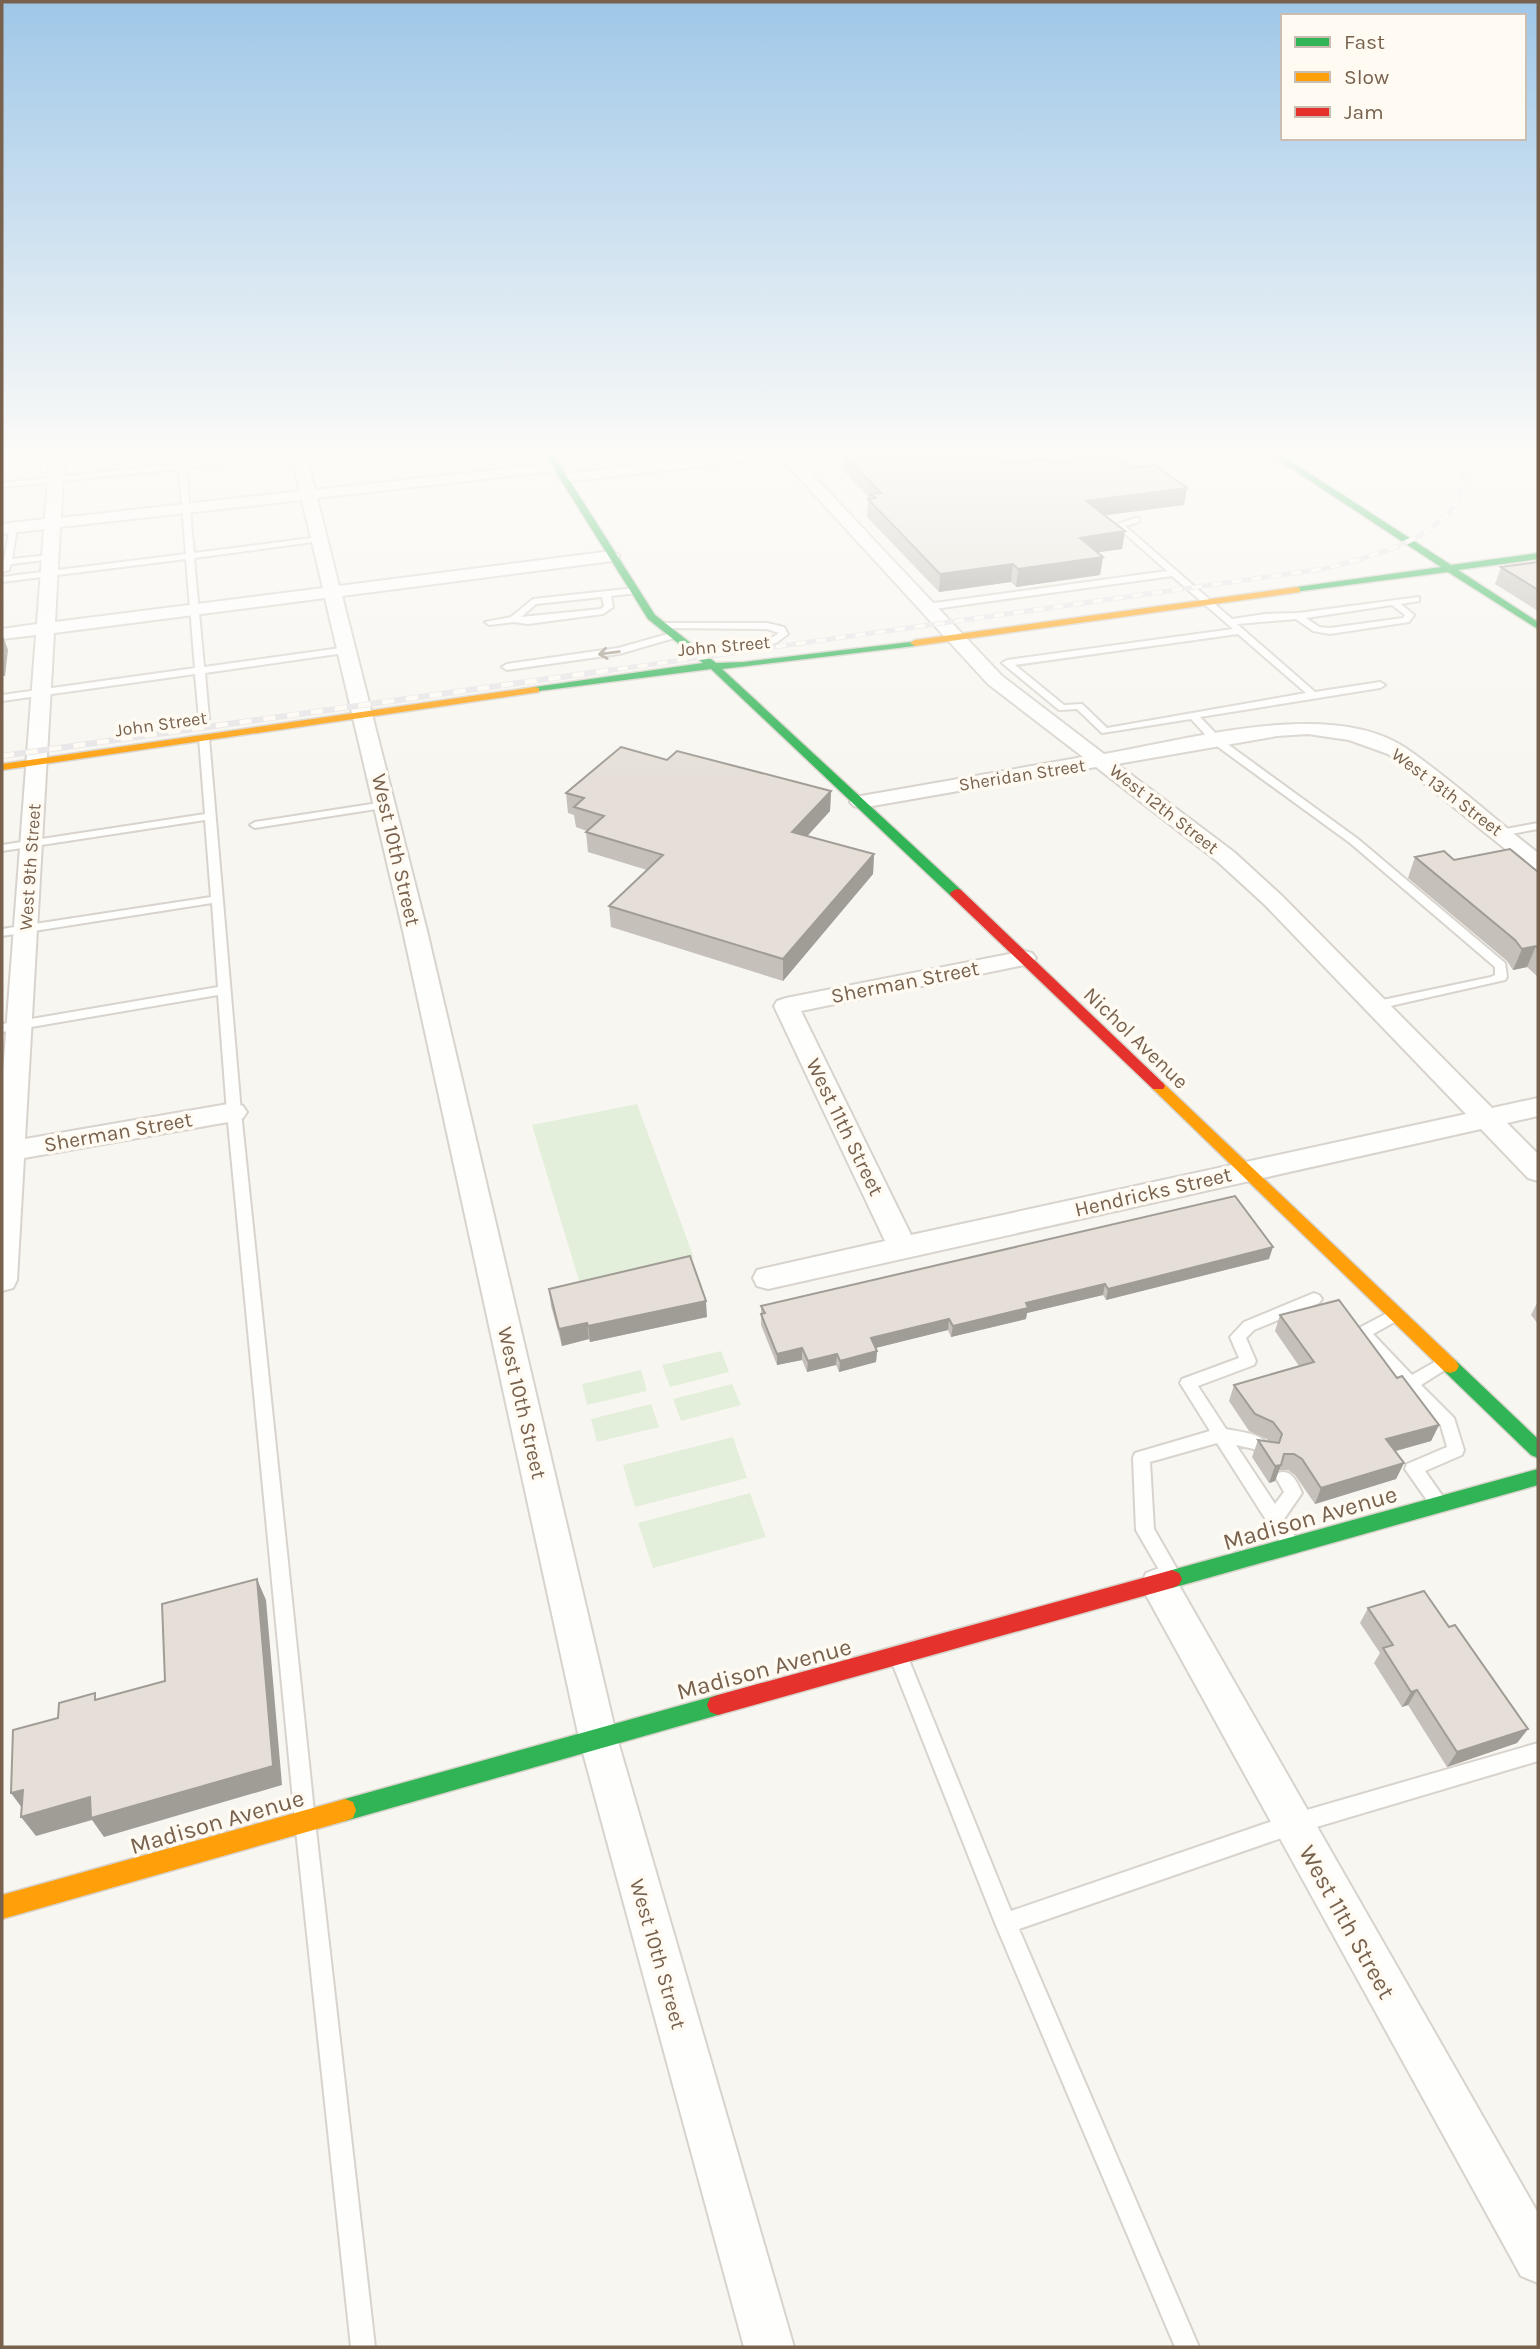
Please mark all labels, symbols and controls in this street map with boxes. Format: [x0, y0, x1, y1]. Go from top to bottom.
legend [1281, 14, 1526, 140]
text: Fast [1344, 30, 1385, 54]
text: Slow [1344, 65, 1389, 89]
text: Jam [1344, 100, 1384, 124]
street label: John Street [677, 631, 771, 661]
one-way arrow [598, 646, 621, 659]
street label: John Street [114, 707, 209, 741]
street label: West 13th Street [1387, 743, 1507, 841]
street label: Sheridan Street [957, 754, 1087, 796]
street label: West 12th Street [1105, 759, 1223, 859]
street label: West 10th Street [367, 772, 425, 929]
street label: West 9th Street [15, 803, 45, 931]
street label: Sherman Street [829, 956, 981, 1008]
street label: Nichol Avenue [1079, 982, 1193, 1094]
street label: West 11th Street [801, 1054, 889, 1200]
street label: Sherman Street [42, 1107, 194, 1157]
street label: Hendricks Street [1072, 1162, 1234, 1222]
street label: West 10th Street [493, 1325, 551, 1482]
street label: Madison Avenue [1220, 1480, 1400, 1556]
street label: Madison Avenue [674, 1632, 854, 1706]
street label: Madison Avenue [127, 1784, 307, 1860]
street label: West 11th Street [1293, 1840, 1401, 2004]
street label: West 10th Street [625, 1876, 691, 2032]

